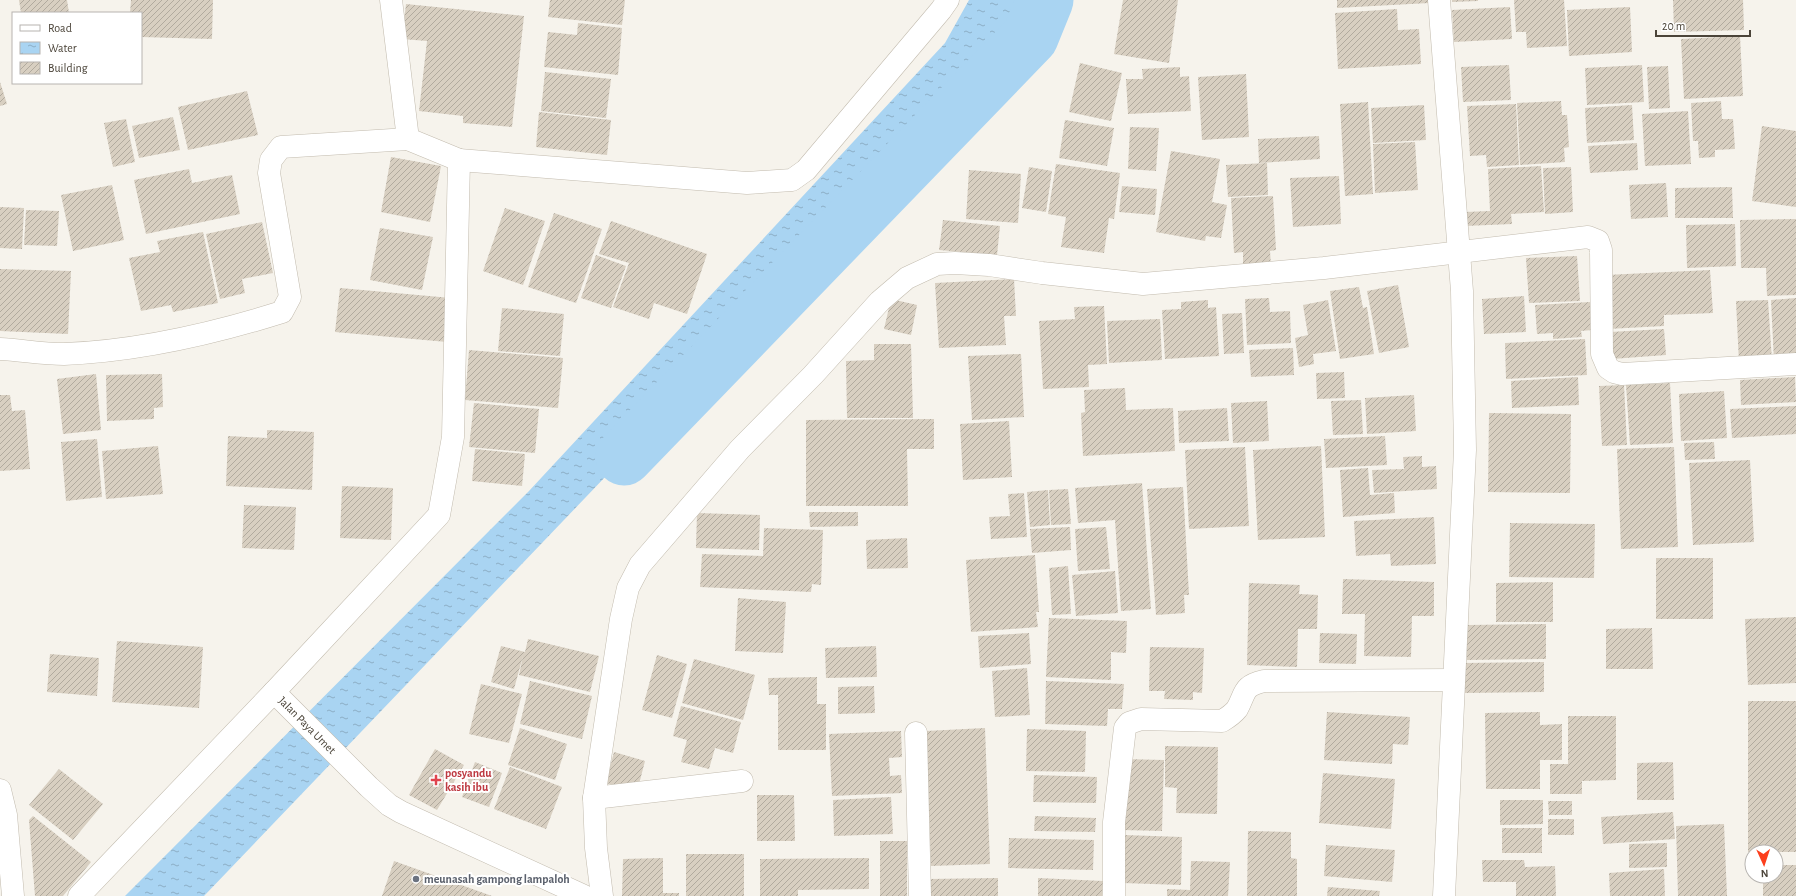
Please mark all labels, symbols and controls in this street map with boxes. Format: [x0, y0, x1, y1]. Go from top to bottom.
legend [12, 12, 142, 84]
scale bar [1656, 12, 1750, 38]
text: 20 m [1662, 20, 1685, 32]
text: Road [48, 22, 72, 34]
text: Water [48, 42, 77, 54]
text: Building [48, 62, 88, 74]
street label: Jalan Paya Umet [276, 694, 338, 756]
place label: posyandu kasih ibu [445, 767, 492, 793]
marker: posyandu kasih ibu [430, 774, 442, 786]
north arrow [1744, 844, 1784, 884]
text: N [1760, 868, 1769, 879]
place label: meunasah gampong lampaloh [424, 873, 570, 885]
marker: meunasah gampong lampaloh [411, 874, 421, 884]

